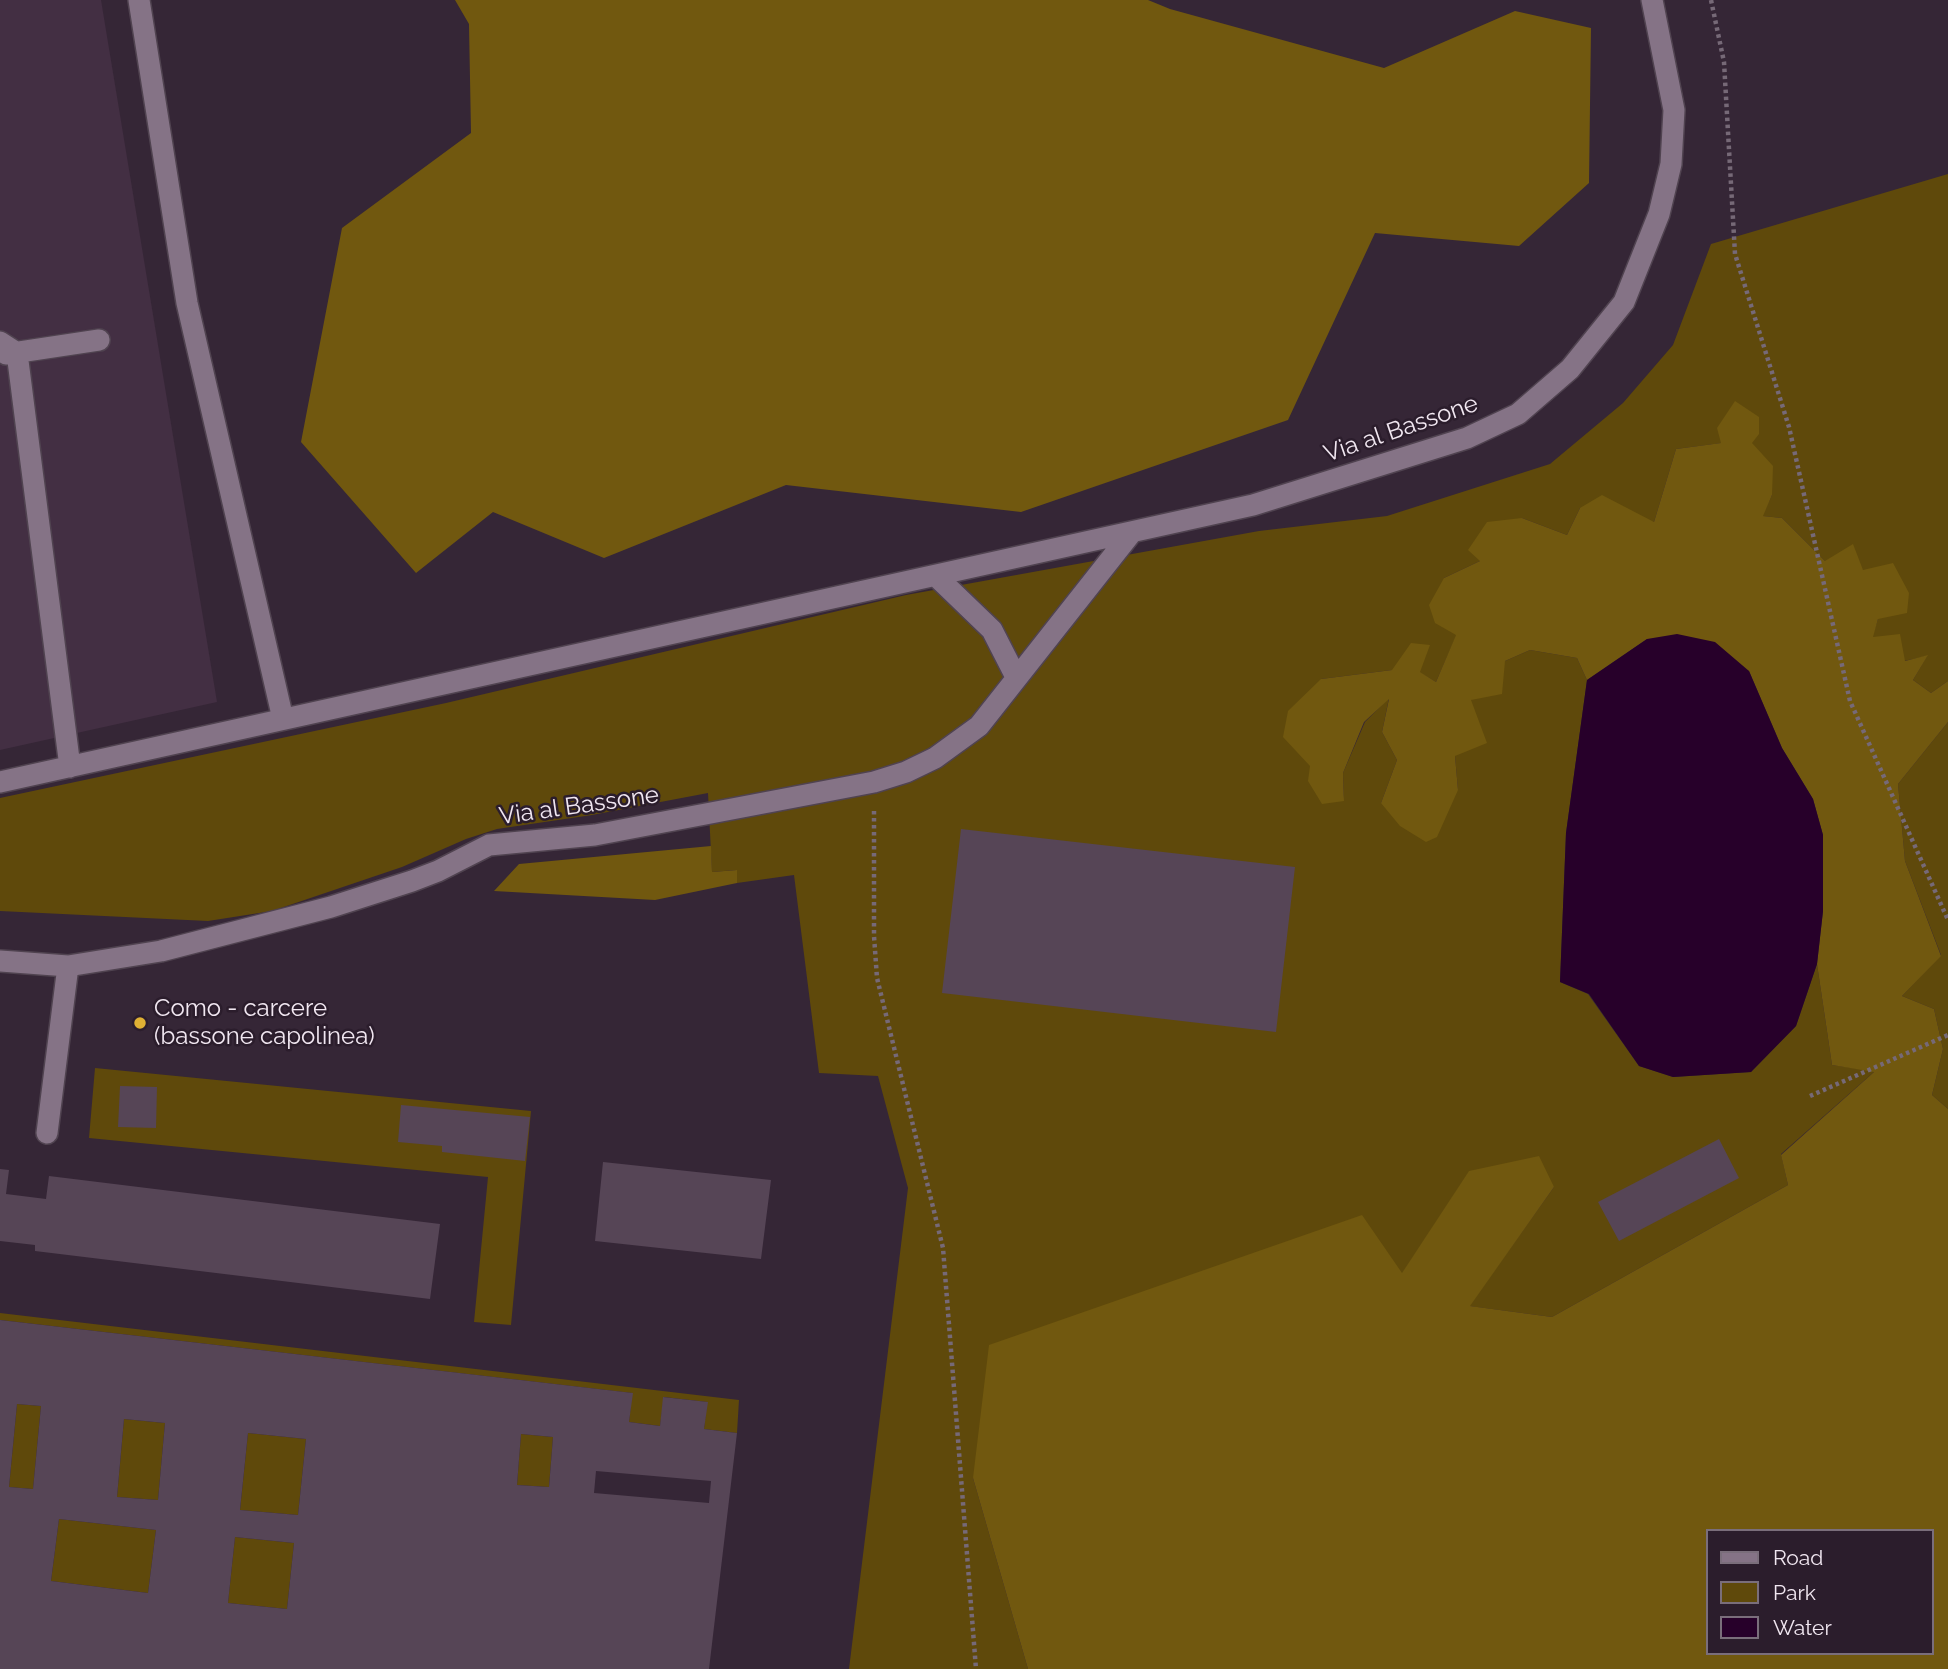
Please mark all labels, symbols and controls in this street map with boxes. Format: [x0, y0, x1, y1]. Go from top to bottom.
street label: Via al Bassone [1320, 389, 1482, 469]
street label: Via al Bassone [497, 781, 661, 831]
place label: Como - carcere (bassone capolinea) [154, 995, 375, 1051]
marker: Como - carcere (bassone capolinea) [132, 1015, 148, 1031]
legend [1706, 1529, 1934, 1655]
text: Road [1773, 1545, 1823, 1570]
text: Park [1773, 1580, 1816, 1605]
text: Water [1773, 1615, 1832, 1640]

